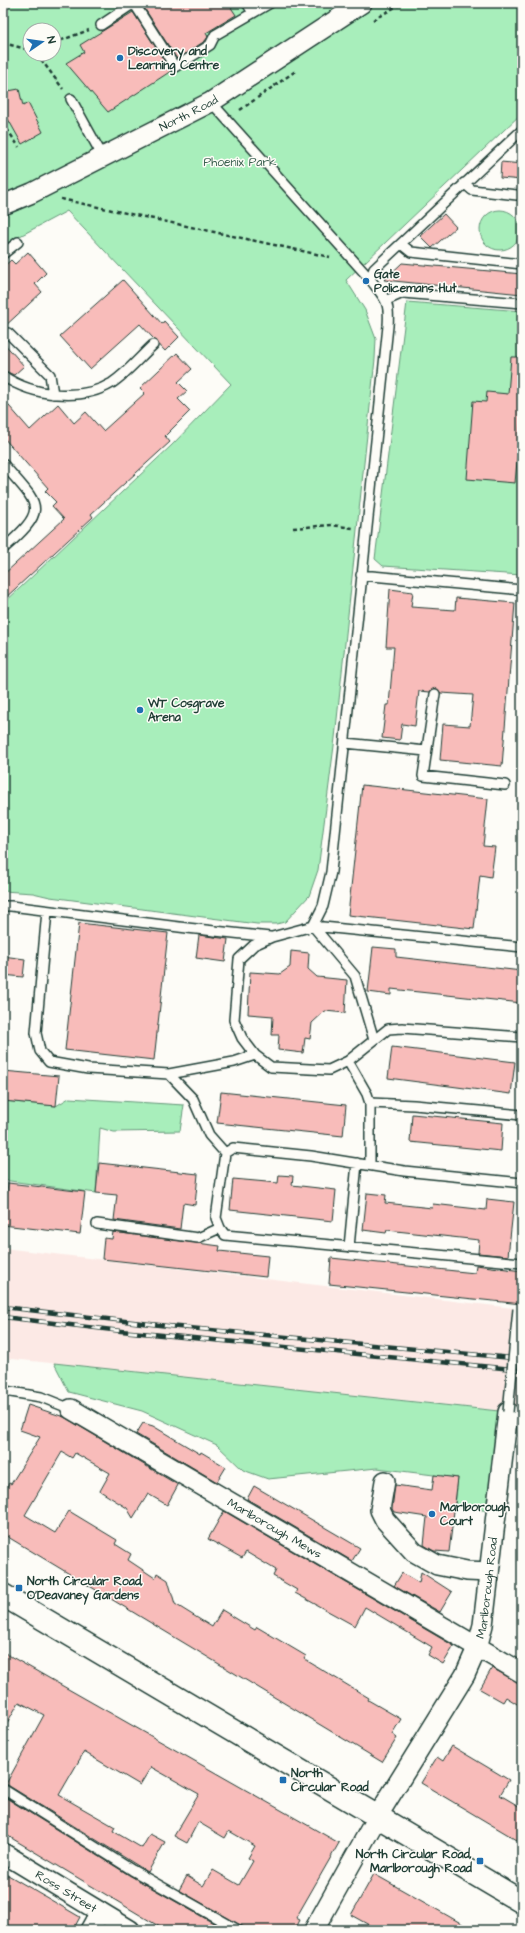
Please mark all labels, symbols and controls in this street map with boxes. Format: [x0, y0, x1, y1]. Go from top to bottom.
north arrow [22, 22, 62, 62]
text: N [43, 35, 59, 45]
place label: Discovery and Learning Centre [128, 43, 220, 76]
marker: Discovery and Learning Centre [115, 53, 125, 63]
street label: North Road [156, 91, 221, 136]
park label: Phoenix Park [204, 154, 277, 171]
place label: Gate Policemans Hut [374, 266, 457, 297]
marker: Gate Policemans Hut [361, 276, 371, 286]
place label: WT Cosgrave Arena [147, 695, 225, 726]
marker: WT Cosgrave Arena [135, 705, 145, 715]
street label: Marlborough Mews [224, 1494, 325, 1562]
place label: Marlborough Court [440, 1499, 511, 1530]
marker: Marlborough Court [427, 1509, 437, 1519]
street label: Marlborough Road [471, 1536, 502, 1640]
place label: North Circular Road, O'Deavaney Gardens [27, 1573, 143, 1605]
marker: North Circular Road, O'Deavaney Gardens [14, 1583, 24, 1593]
place label: North Circular Road [291, 1765, 369, 1796]
marker: North Circular Road [278, 1775, 288, 1785]
place label: North Circular Road, Marlborough Road [356, 1846, 473, 1879]
marker: North Circular Road, Marlborough Road [475, 1856, 485, 1866]
street label: Ross Street [32, 1866, 100, 1917]

